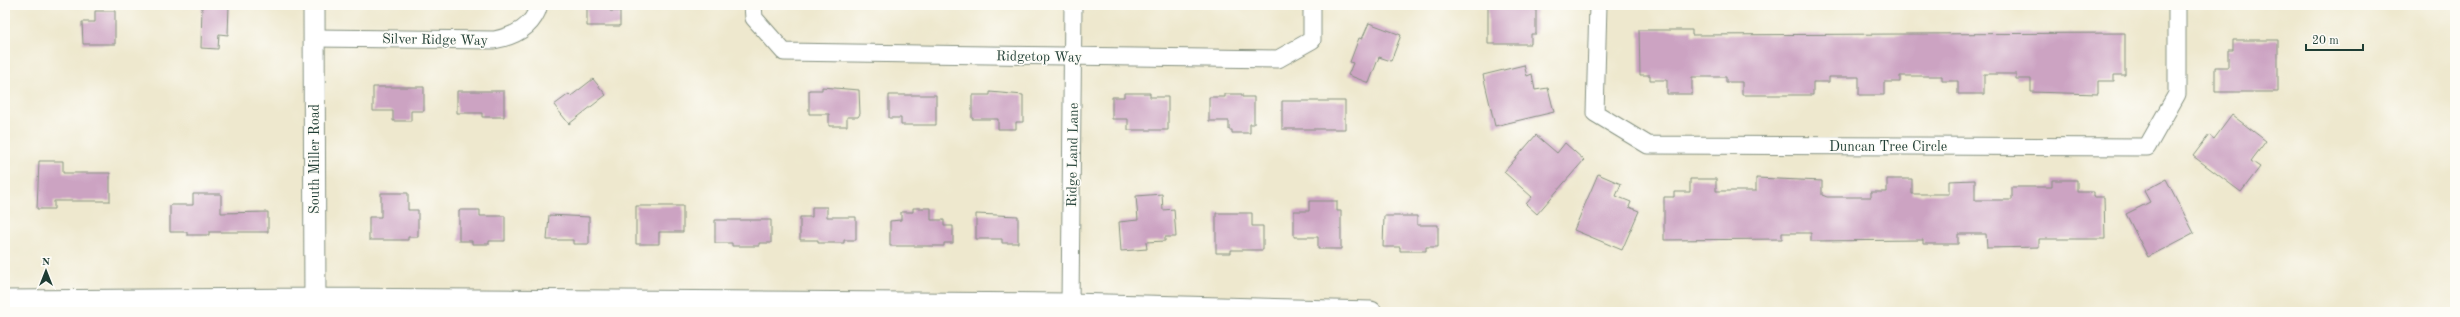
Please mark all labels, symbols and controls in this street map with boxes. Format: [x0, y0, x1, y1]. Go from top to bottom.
scale bar [2306, 26, 2363, 52]
street label: Silver Ridge Way [382, 32, 489, 48]
text: 20 m [2312, 35, 2339, 47]
street label: Ridgetop Way [996, 49, 1083, 65]
street label: Ridge Land Lane [1065, 103, 1081, 207]
street label: South Miller Road [308, 104, 322, 214]
street label: Duncan Tree Circle [1829, 140, 1947, 154]
north arrow [26, 251, 66, 291]
text: N [42, 257, 51, 268]

